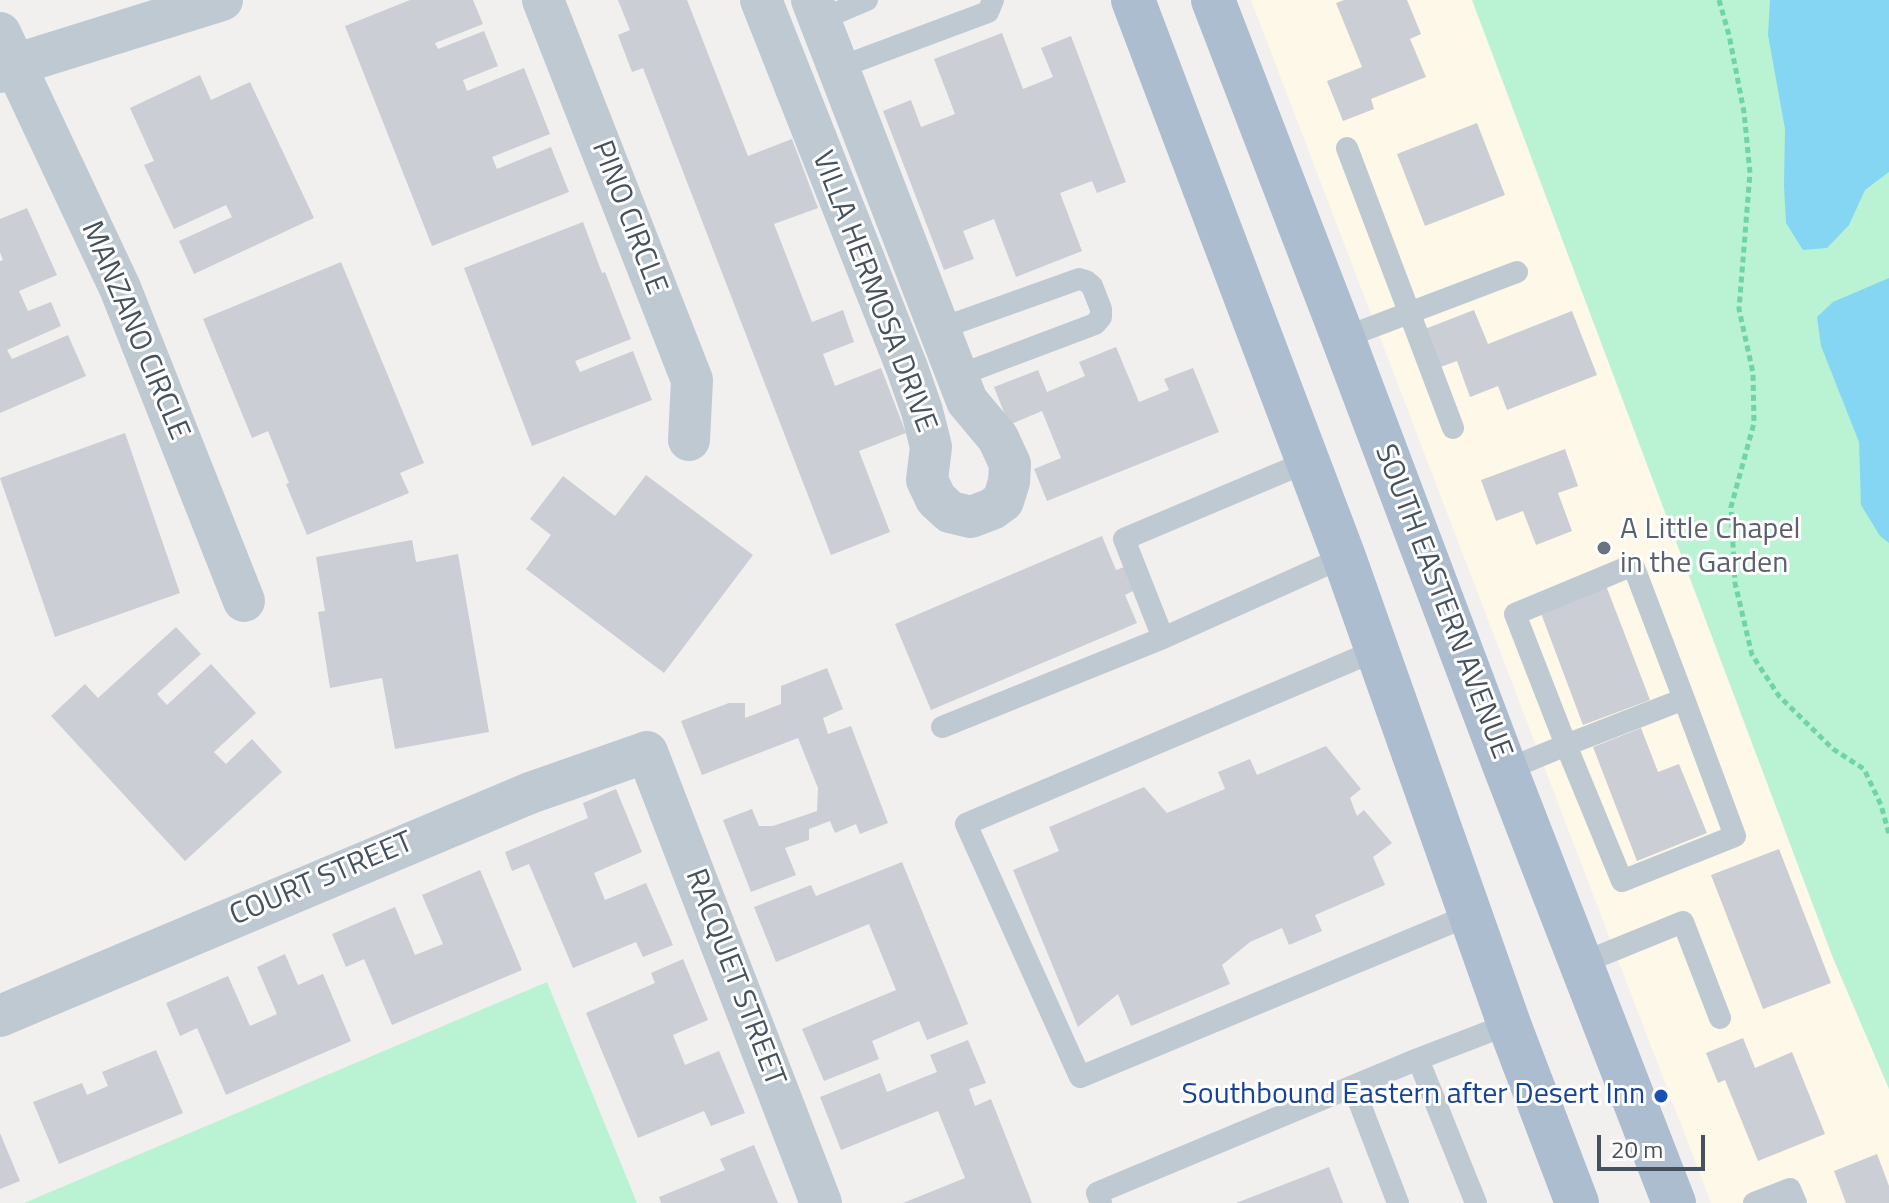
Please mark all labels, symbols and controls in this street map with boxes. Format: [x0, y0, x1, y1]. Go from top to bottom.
street label: PINO CIRCLE [582, 136, 674, 300]
street label: VILLA HERMOSA DRIVE [803, 146, 943, 438]
street label: MANZANO CIRCLE [72, 217, 196, 445]
street label: SOUTH EASTERN AVENUE [1365, 440, 1519, 764]
place label: A Little Chapel in the Garden [1620, 513, 1801, 584]
marker: A Little Chapel in the Garden [1595, 539, 1613, 557]
street label: COURT STREET [225, 825, 419, 935]
street label: RACQUET STREET [676, 864, 792, 1092]
place label: Southbound Eastern after Desert Inn [1182, 1078, 1645, 1114]
marker: Southbound Eastern after Desert Inn [1652, 1087, 1670, 1105]
scale bar [1601, 1119, 1709, 1169]
text: 20 m [1611, 1131, 1663, 1167]

